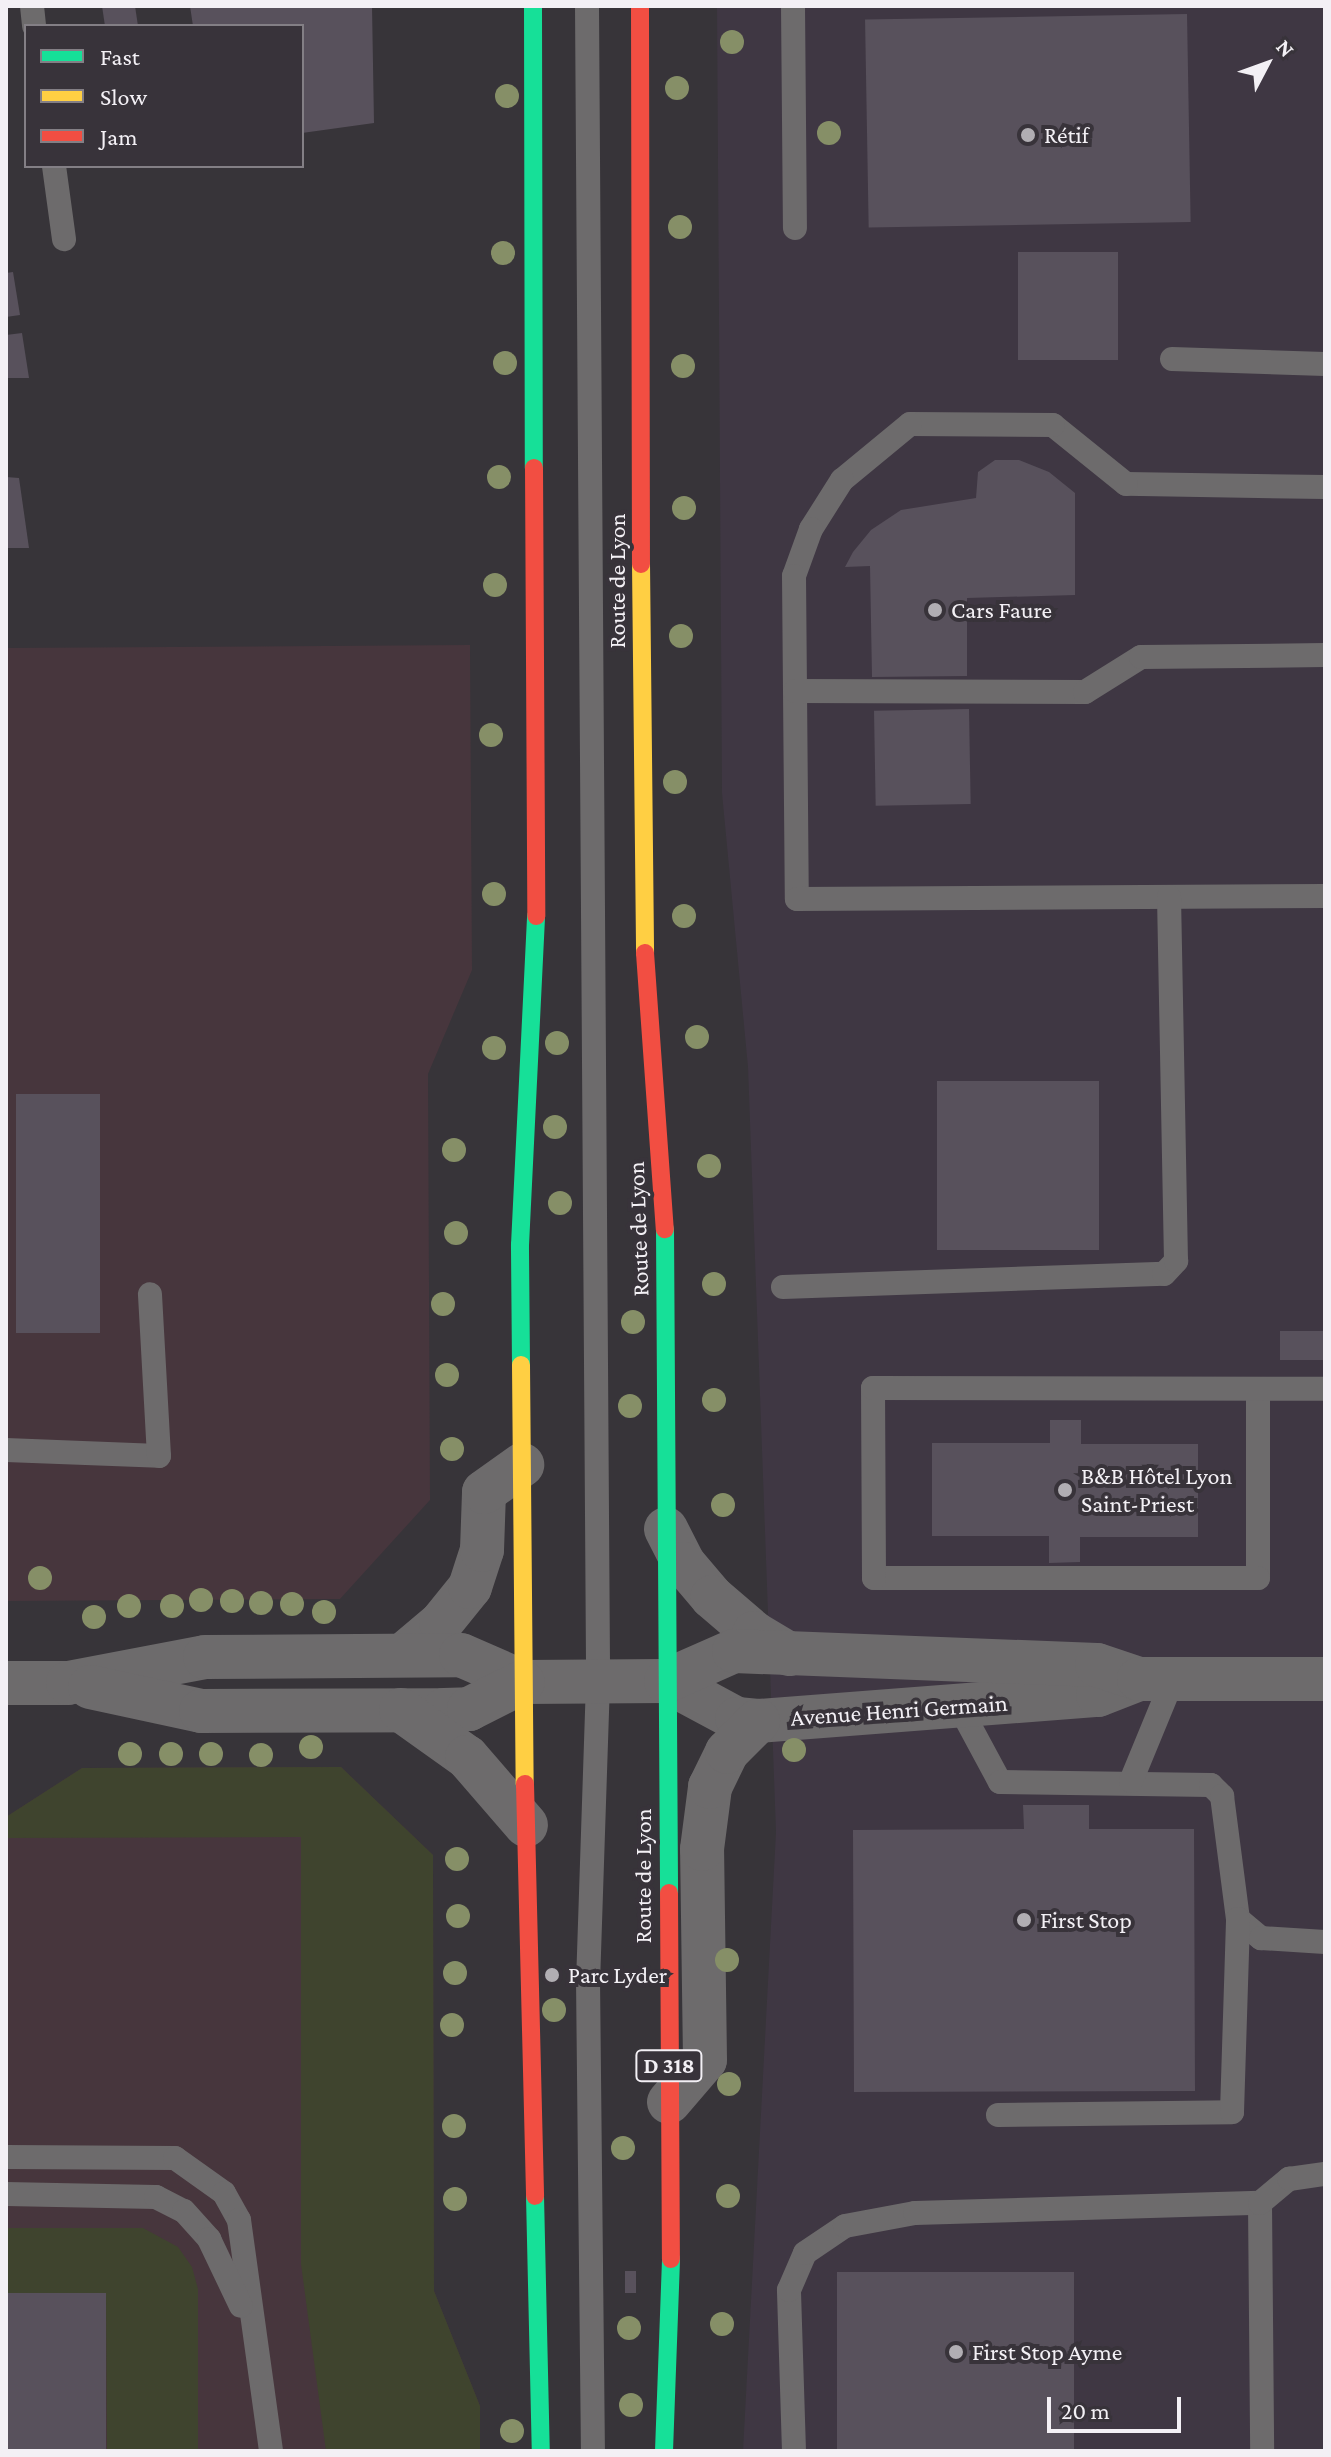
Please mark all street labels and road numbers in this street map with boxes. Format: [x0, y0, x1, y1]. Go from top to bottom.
street label: Route de Lyon [603, 513, 631, 649]
street label: Route de Lyon [621, 1161, 655, 1297]
street label: Avenue Henri Germain [789, 1688, 1009, 1732]
street label: Route de Lyon [629, 1808, 657, 1944]
road number: D 318 [635, 2048, 703, 2084]

